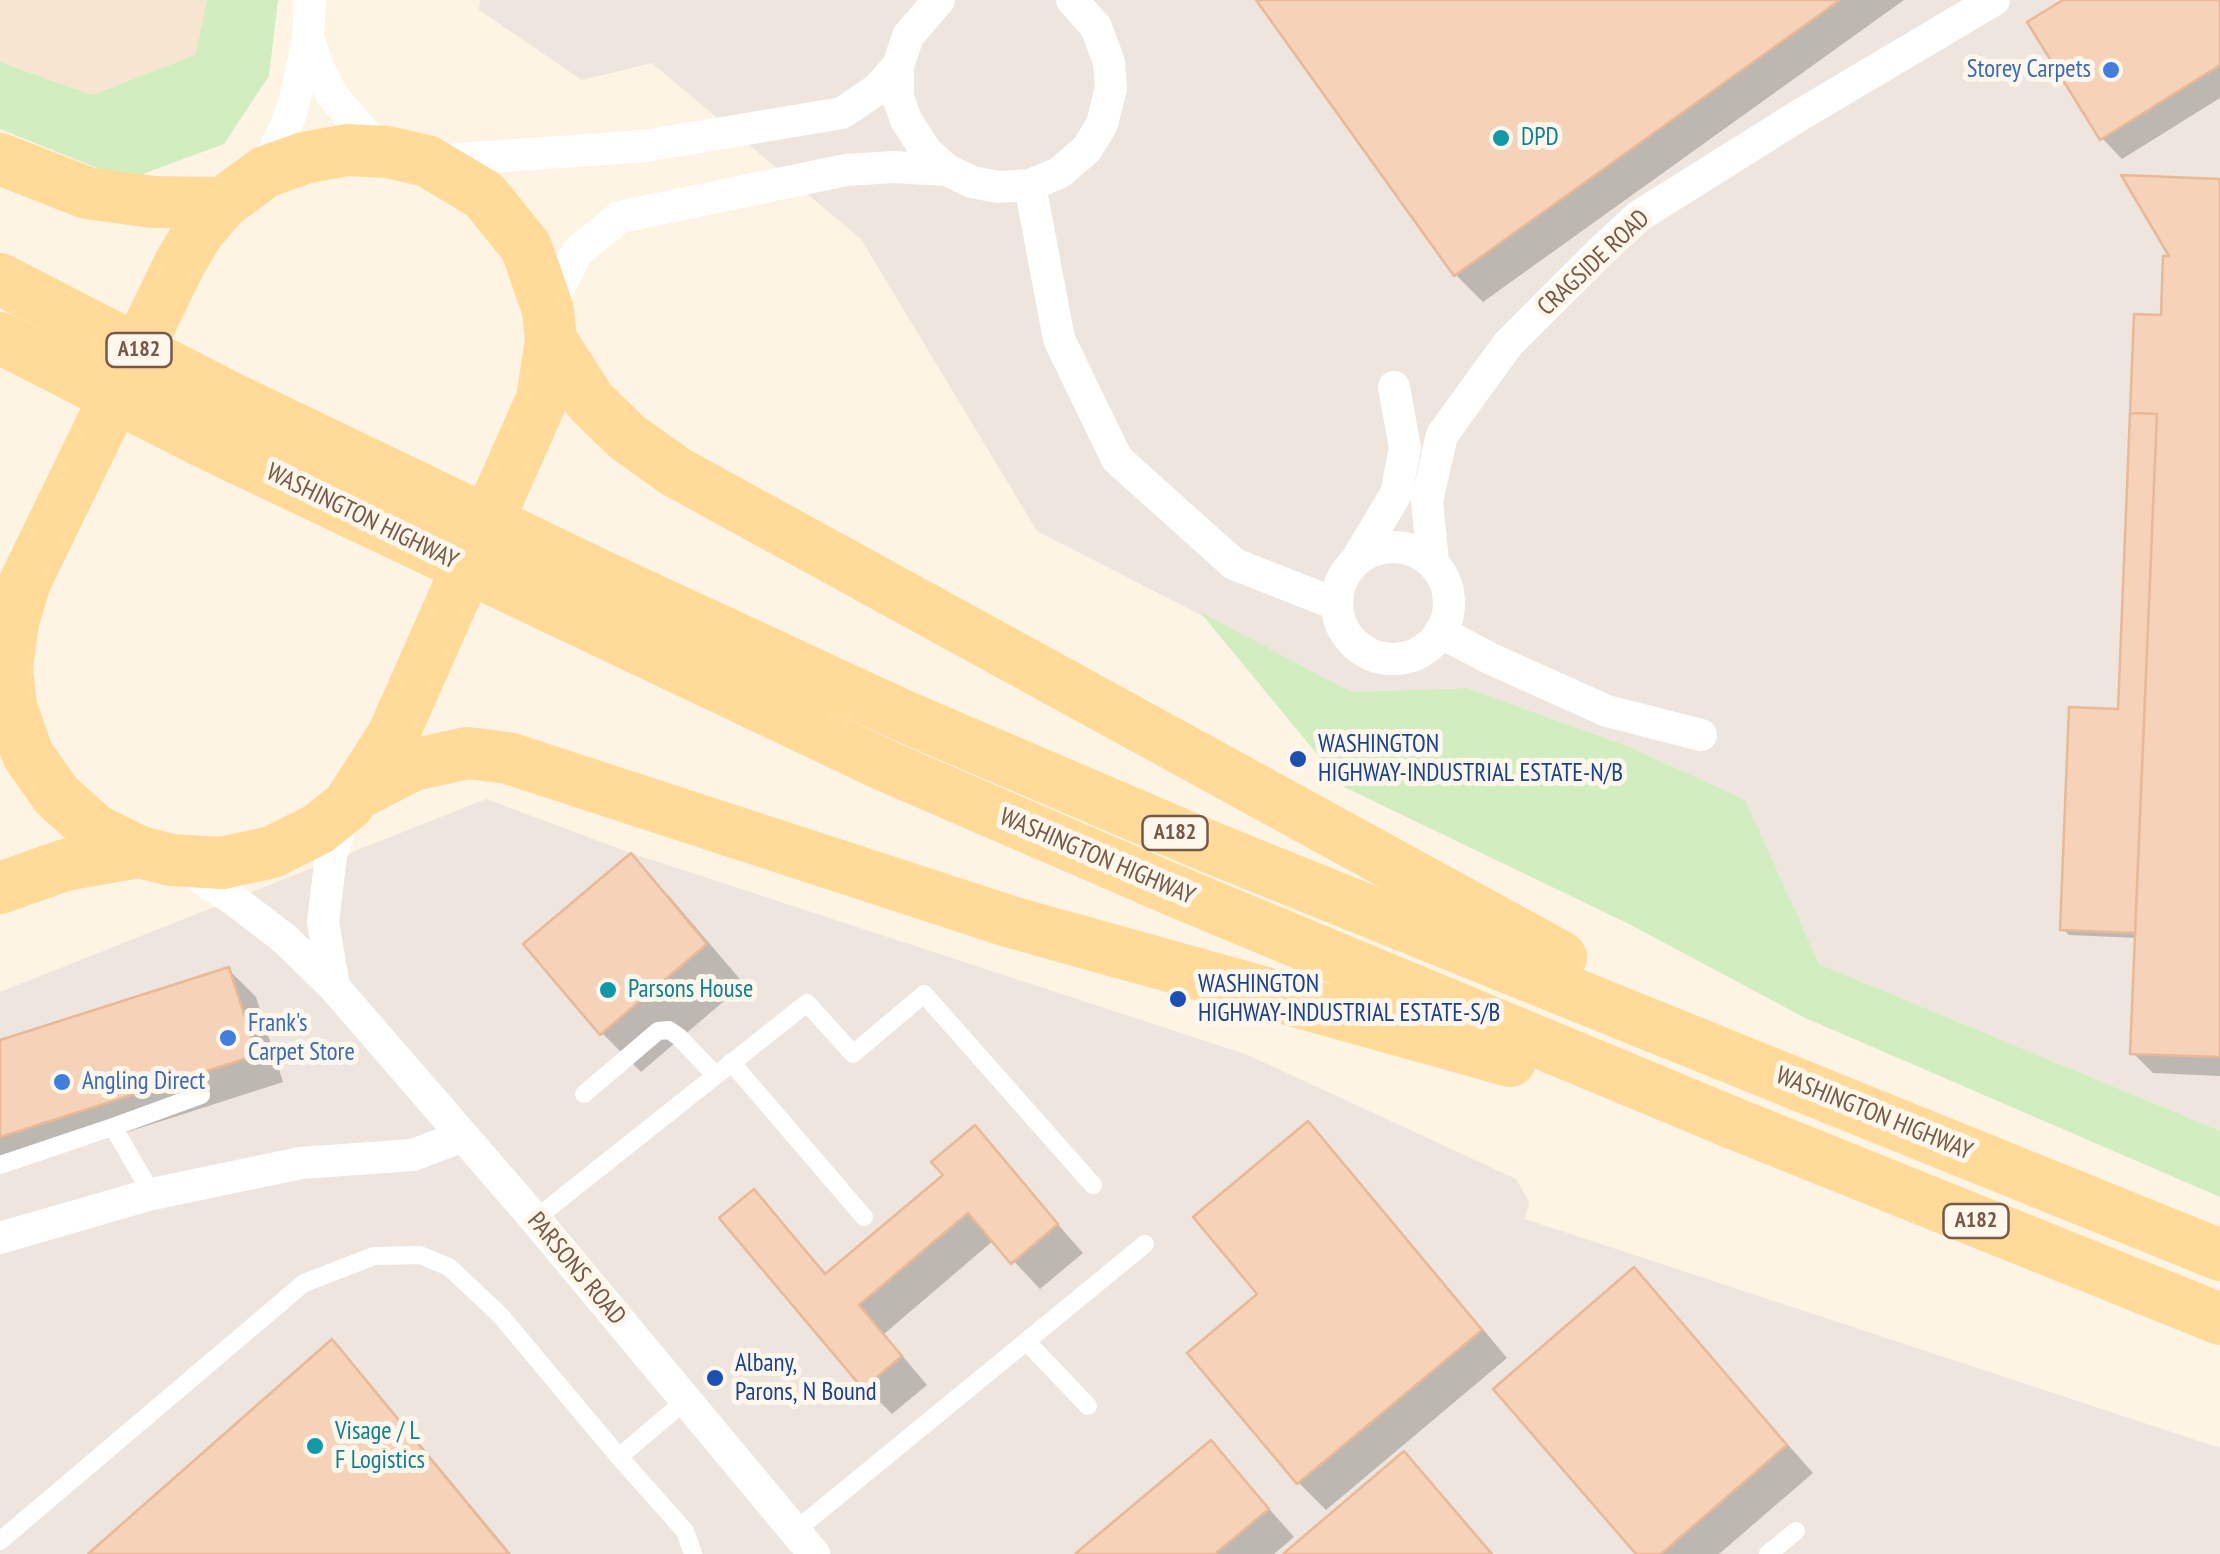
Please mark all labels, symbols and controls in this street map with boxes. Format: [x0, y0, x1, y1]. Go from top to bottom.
place label: Storey Carpets [1967, 55, 2091, 85]
marker: Storey Carpets [2100, 59, 2122, 81]
place label: DPD [1521, 123, 1559, 153]
marker: DPD [1490, 127, 1512, 149]
street label: CRAGSIDE ROAD [1532, 204, 1656, 322]
road number: A182 [106, 333, 172, 367]
street label: WASHINGTON HIGHWAY [261, 458, 463, 576]
place label: WASHINGTON HIGHWAY-INDUSTRIAL ESTATE-N/B [1318, 730, 1623, 789]
marker: WASHINGTON HIGHWAY-INDUSTRIAL ESTATE-N/B [1287, 748, 1309, 770]
street label: WASHINGTON HIGHWAY [995, 802, 1199, 912]
road number: A182 [1142, 816, 1208, 850]
place label: WASHINGTON HIGHWAY-INDUSTRIAL ESTATE-S/B [1198, 970, 1500, 1029]
place label: Parsons House [628, 975, 753, 1005]
marker: Parsons House [597, 979, 619, 1001]
marker: WASHINGTON HIGHWAY-INDUSTRIAL ESTATE-S/B [1167, 988, 1189, 1010]
place label: Frank's Carpet Store [248, 1009, 355, 1068]
marker: Frank's Carpet Store [217, 1027, 239, 1049]
street label: WASHINGTON HIGHWAY [1771, 1061, 1977, 1167]
place label: Angling Direct [82, 1067, 205, 1097]
marker: Angling Direct [51, 1071, 73, 1093]
road number: A182 [1944, 1204, 2008, 1238]
street label: PARSONS ROAD [520, 1207, 632, 1331]
place label: Albany, Parons, N Bound [735, 1349, 877, 1408]
marker: Albany, Parons, N Bound [704, 1367, 726, 1389]
place label: Visage / L F Logistics [335, 1417, 425, 1476]
marker: Visage / L F Logistics [304, 1435, 326, 1457]

